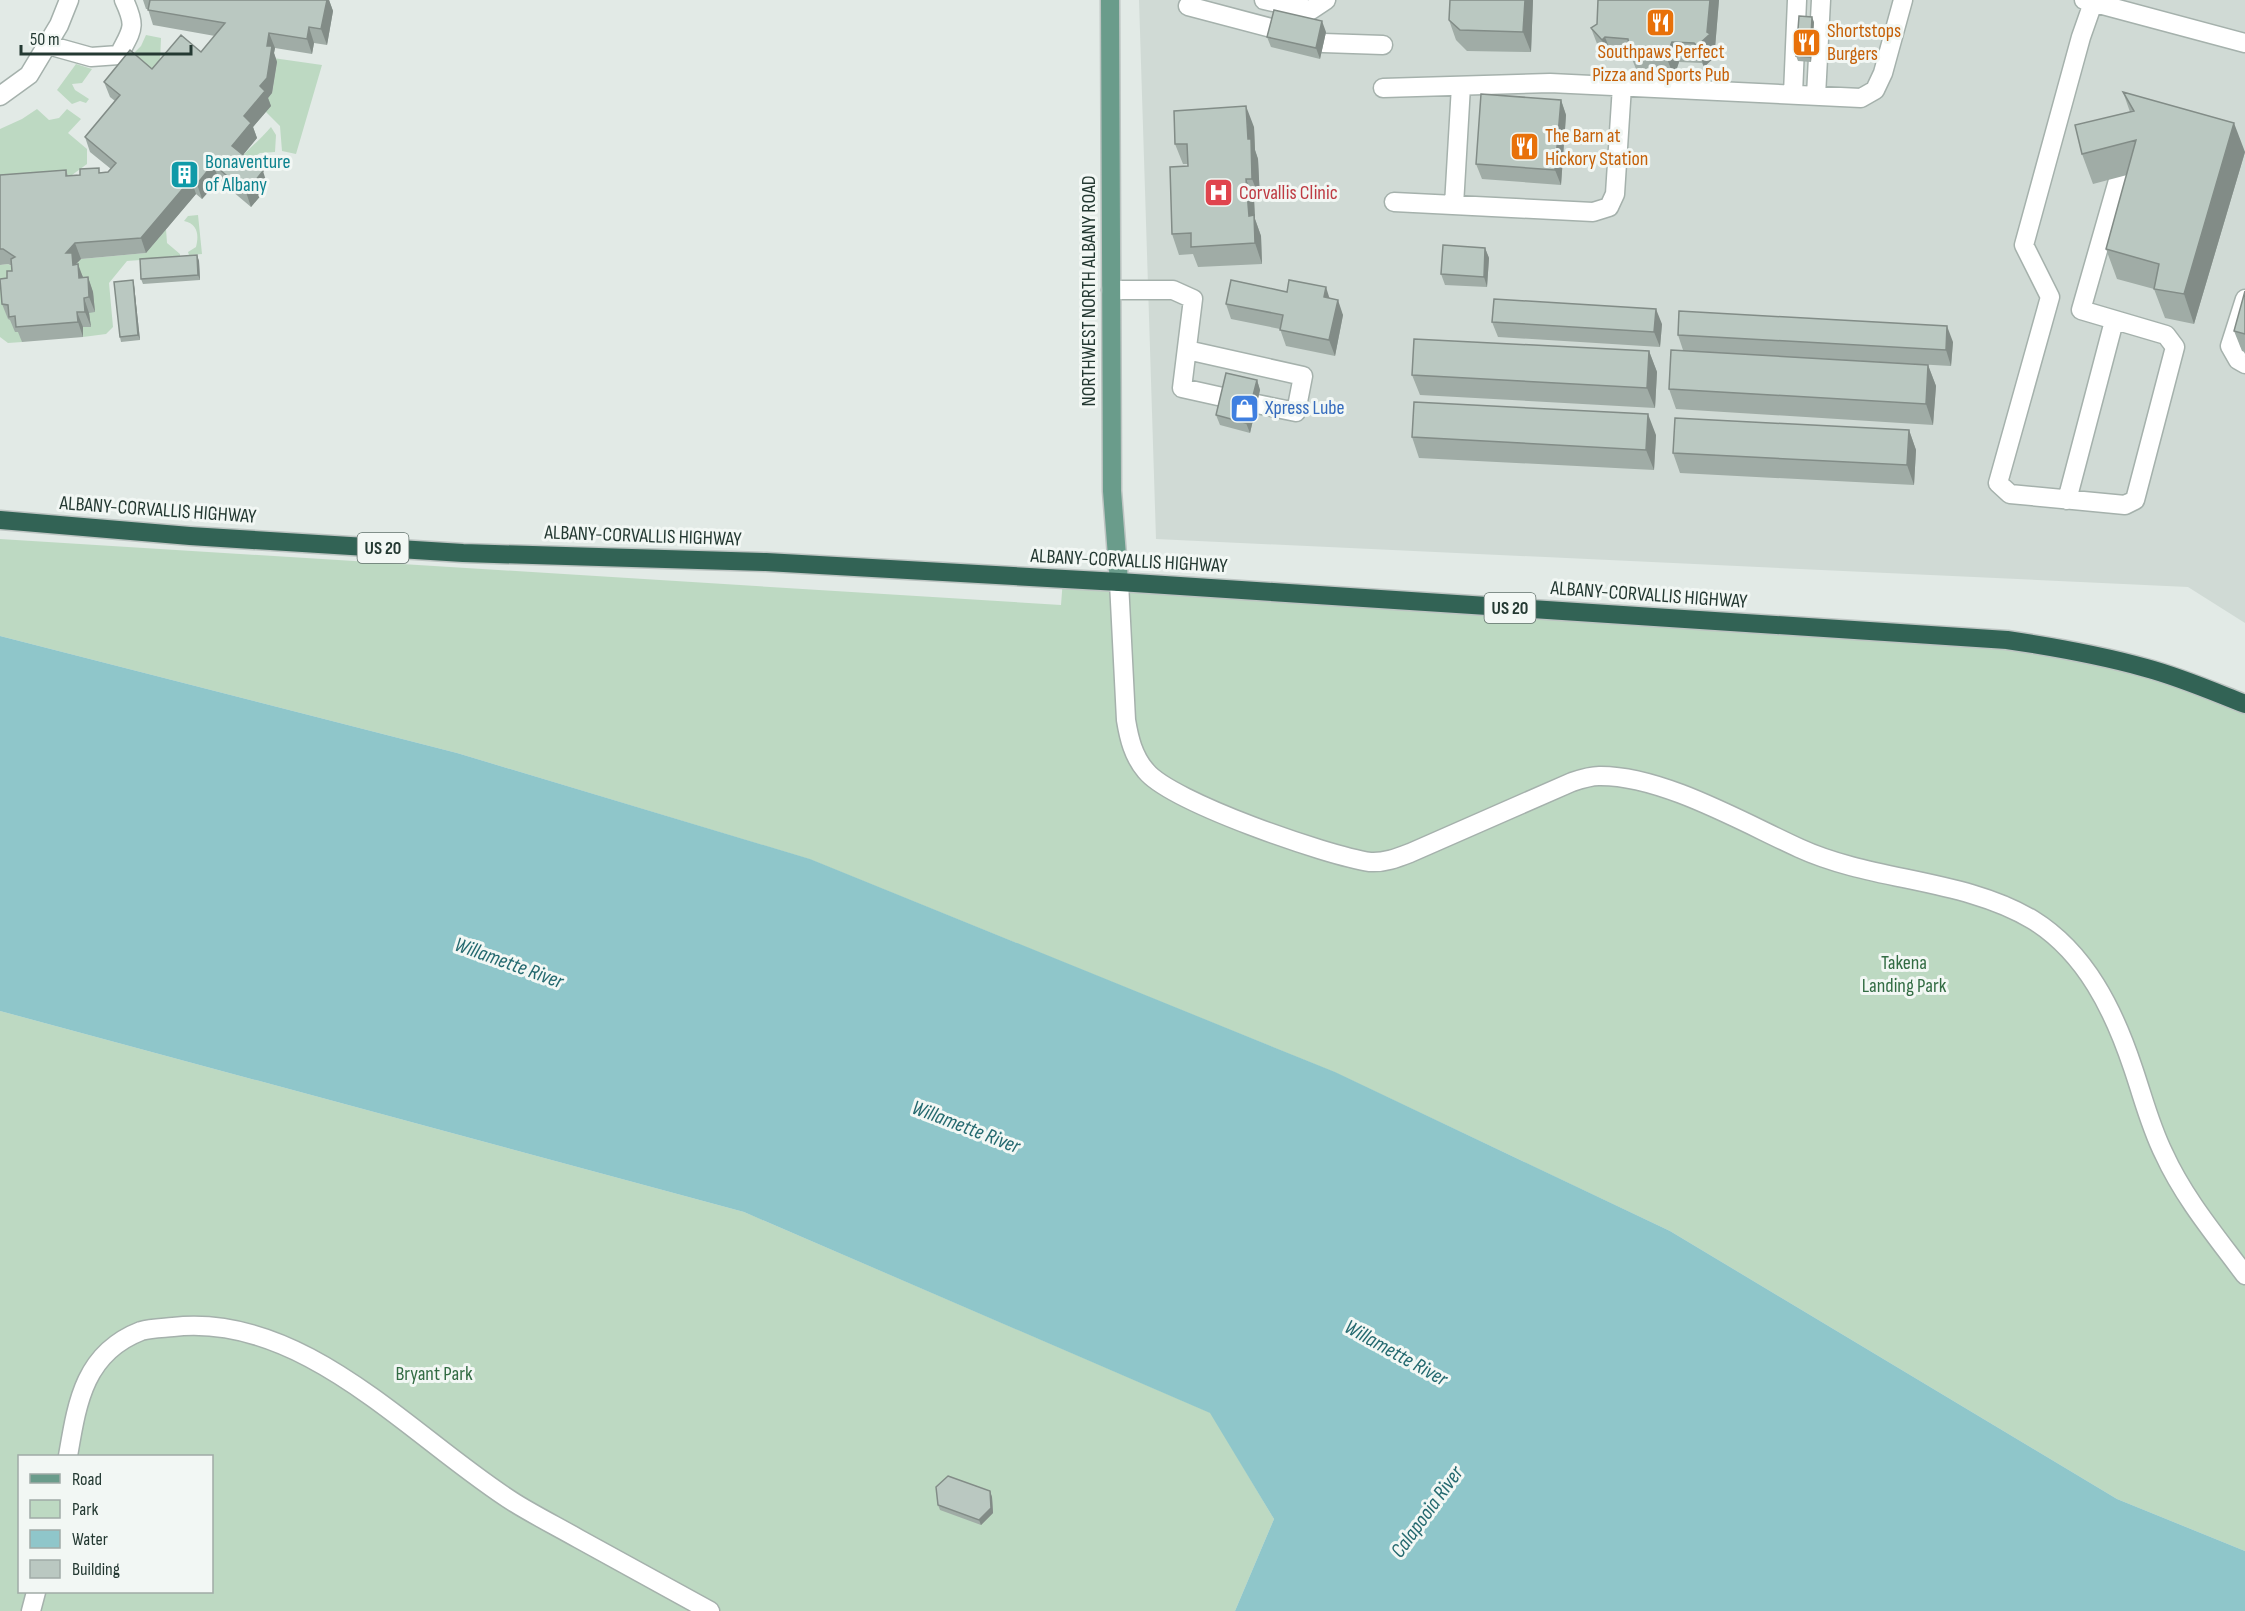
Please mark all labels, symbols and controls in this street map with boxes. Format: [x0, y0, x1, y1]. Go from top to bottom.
restaurant icon: Southpaws Perfect Pizza and Sports Pub [1645, 6, 1677, 38]
scale bar [21, 18, 190, 56]
place label: Shortstops Burgers [1827, 19, 1901, 66]
restaurant icon: Shortstops Burgers [1790, 26, 1822, 58]
text: 50 m [30, 29, 60, 50]
place label: Southpaws Perfect Pizza and Sports Pub [1592, 40, 1730, 87]
place label: The Barn at Hickory Station [1545, 124, 1648, 171]
restaurant icon: The Barn at Hickory Station [1508, 131, 1540, 163]
place label: Bonaventure of Albany [205, 150, 291, 197]
building icon: Bonaventure of Albany [168, 158, 200, 190]
street label: NORTHWEST NORTH ALBANY ROAD [1077, 175, 1101, 407]
hospital icon: Corvallis Clinic [1202, 177, 1234, 209]
place label: Corvallis Clinic [1239, 181, 1338, 205]
shop icon: Xpress Lube [1228, 392, 1260, 424]
place label: Xpress Lube [1264, 396, 1345, 420]
street label: ALBANY-CORVALLIS HIGHWAY [58, 491, 258, 529]
street label: ALBANY-CORVALLIS HIGHWAY [543, 521, 743, 551]
road number: US 20 [358, 533, 409, 563]
street label: ALBANY-CORVALLIS HIGHWAY [1029, 544, 1229, 578]
street label: ALBANY-CORVALLIS HIGHWAY [1549, 576, 1749, 614]
road number: US 20 [1484, 593, 1536, 623]
water label: Willamette River [451, 932, 568, 995]
park label: Takena Landing Park [1862, 951, 1947, 998]
water label: Willamette River [908, 1095, 1025, 1159]
water label: Willamette River [1340, 1314, 1453, 1392]
park label: Bryant Park [395, 1362, 473, 1386]
legend [18, 1455, 213, 1593]
water label: Calapooia River [1385, 1461, 1469, 1563]
text: Road [72, 1469, 102, 1490]
text: Park [72, 1499, 98, 1520]
text: Water [72, 1529, 108, 1550]
text: Building [72, 1559, 120, 1580]

